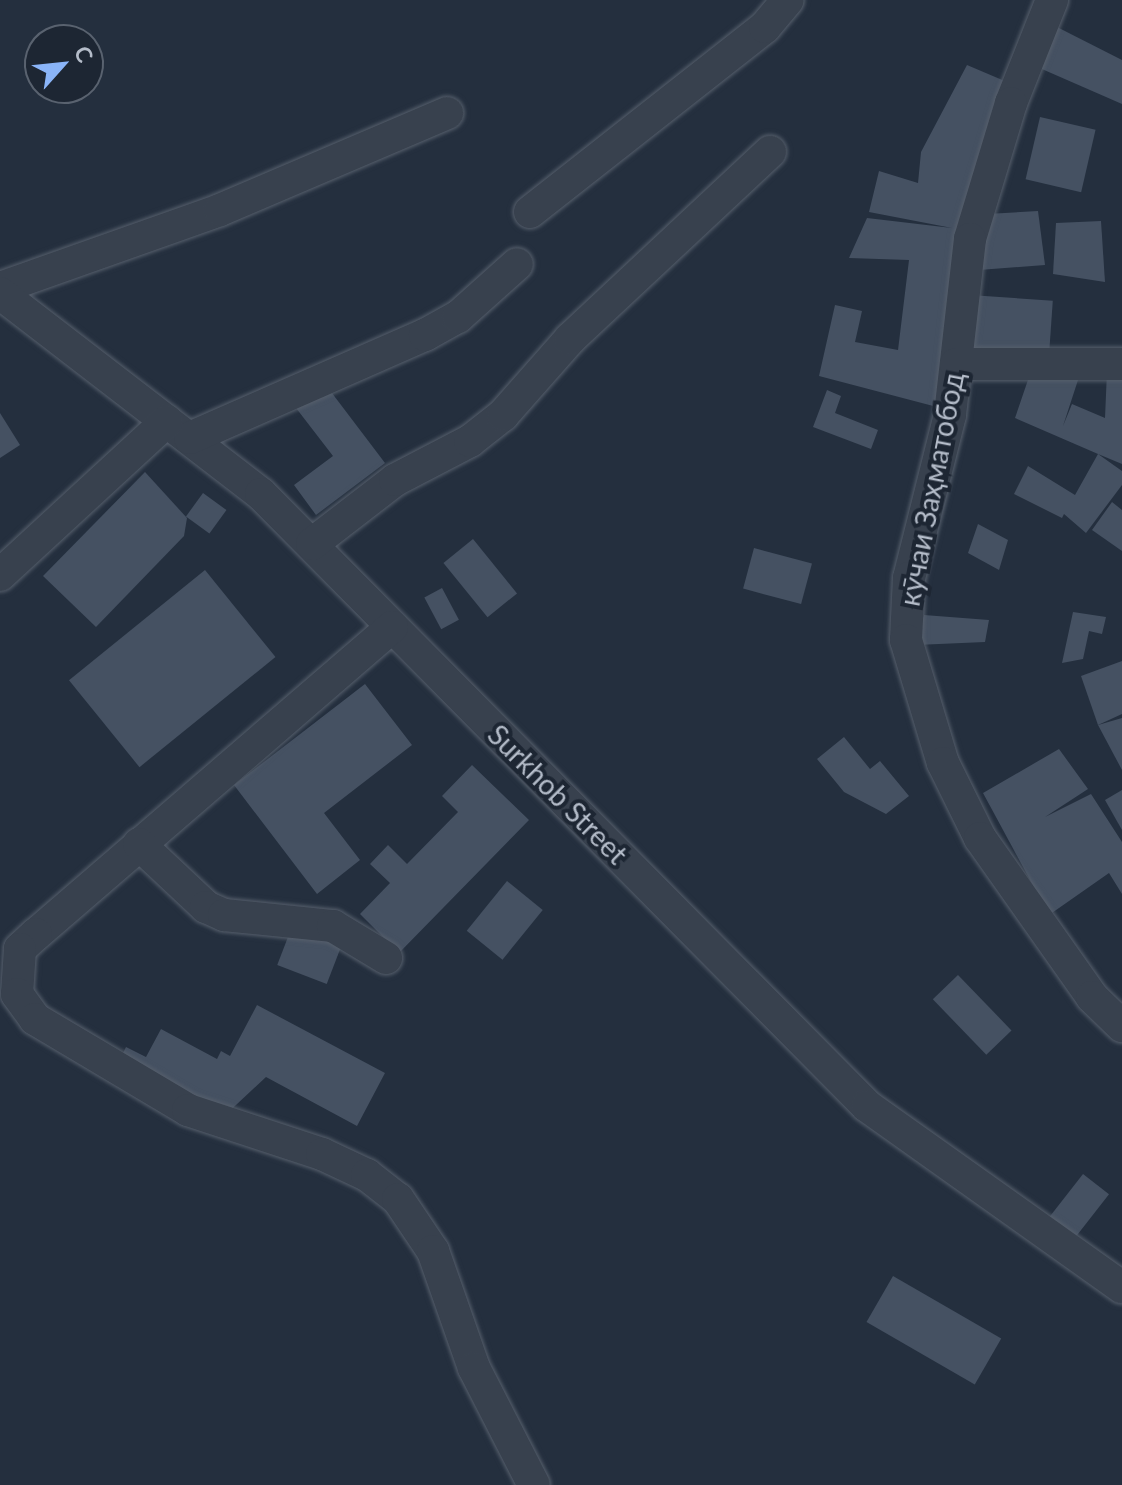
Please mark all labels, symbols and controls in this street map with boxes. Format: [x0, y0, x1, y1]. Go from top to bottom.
north arrow [24, 24, 104, 104]
text: С [69, 41, 99, 66]
street label: кӯчаи Заҳматобод [892, 369, 970, 609]
street label: Surkhob Street [481, 717, 635, 871]

